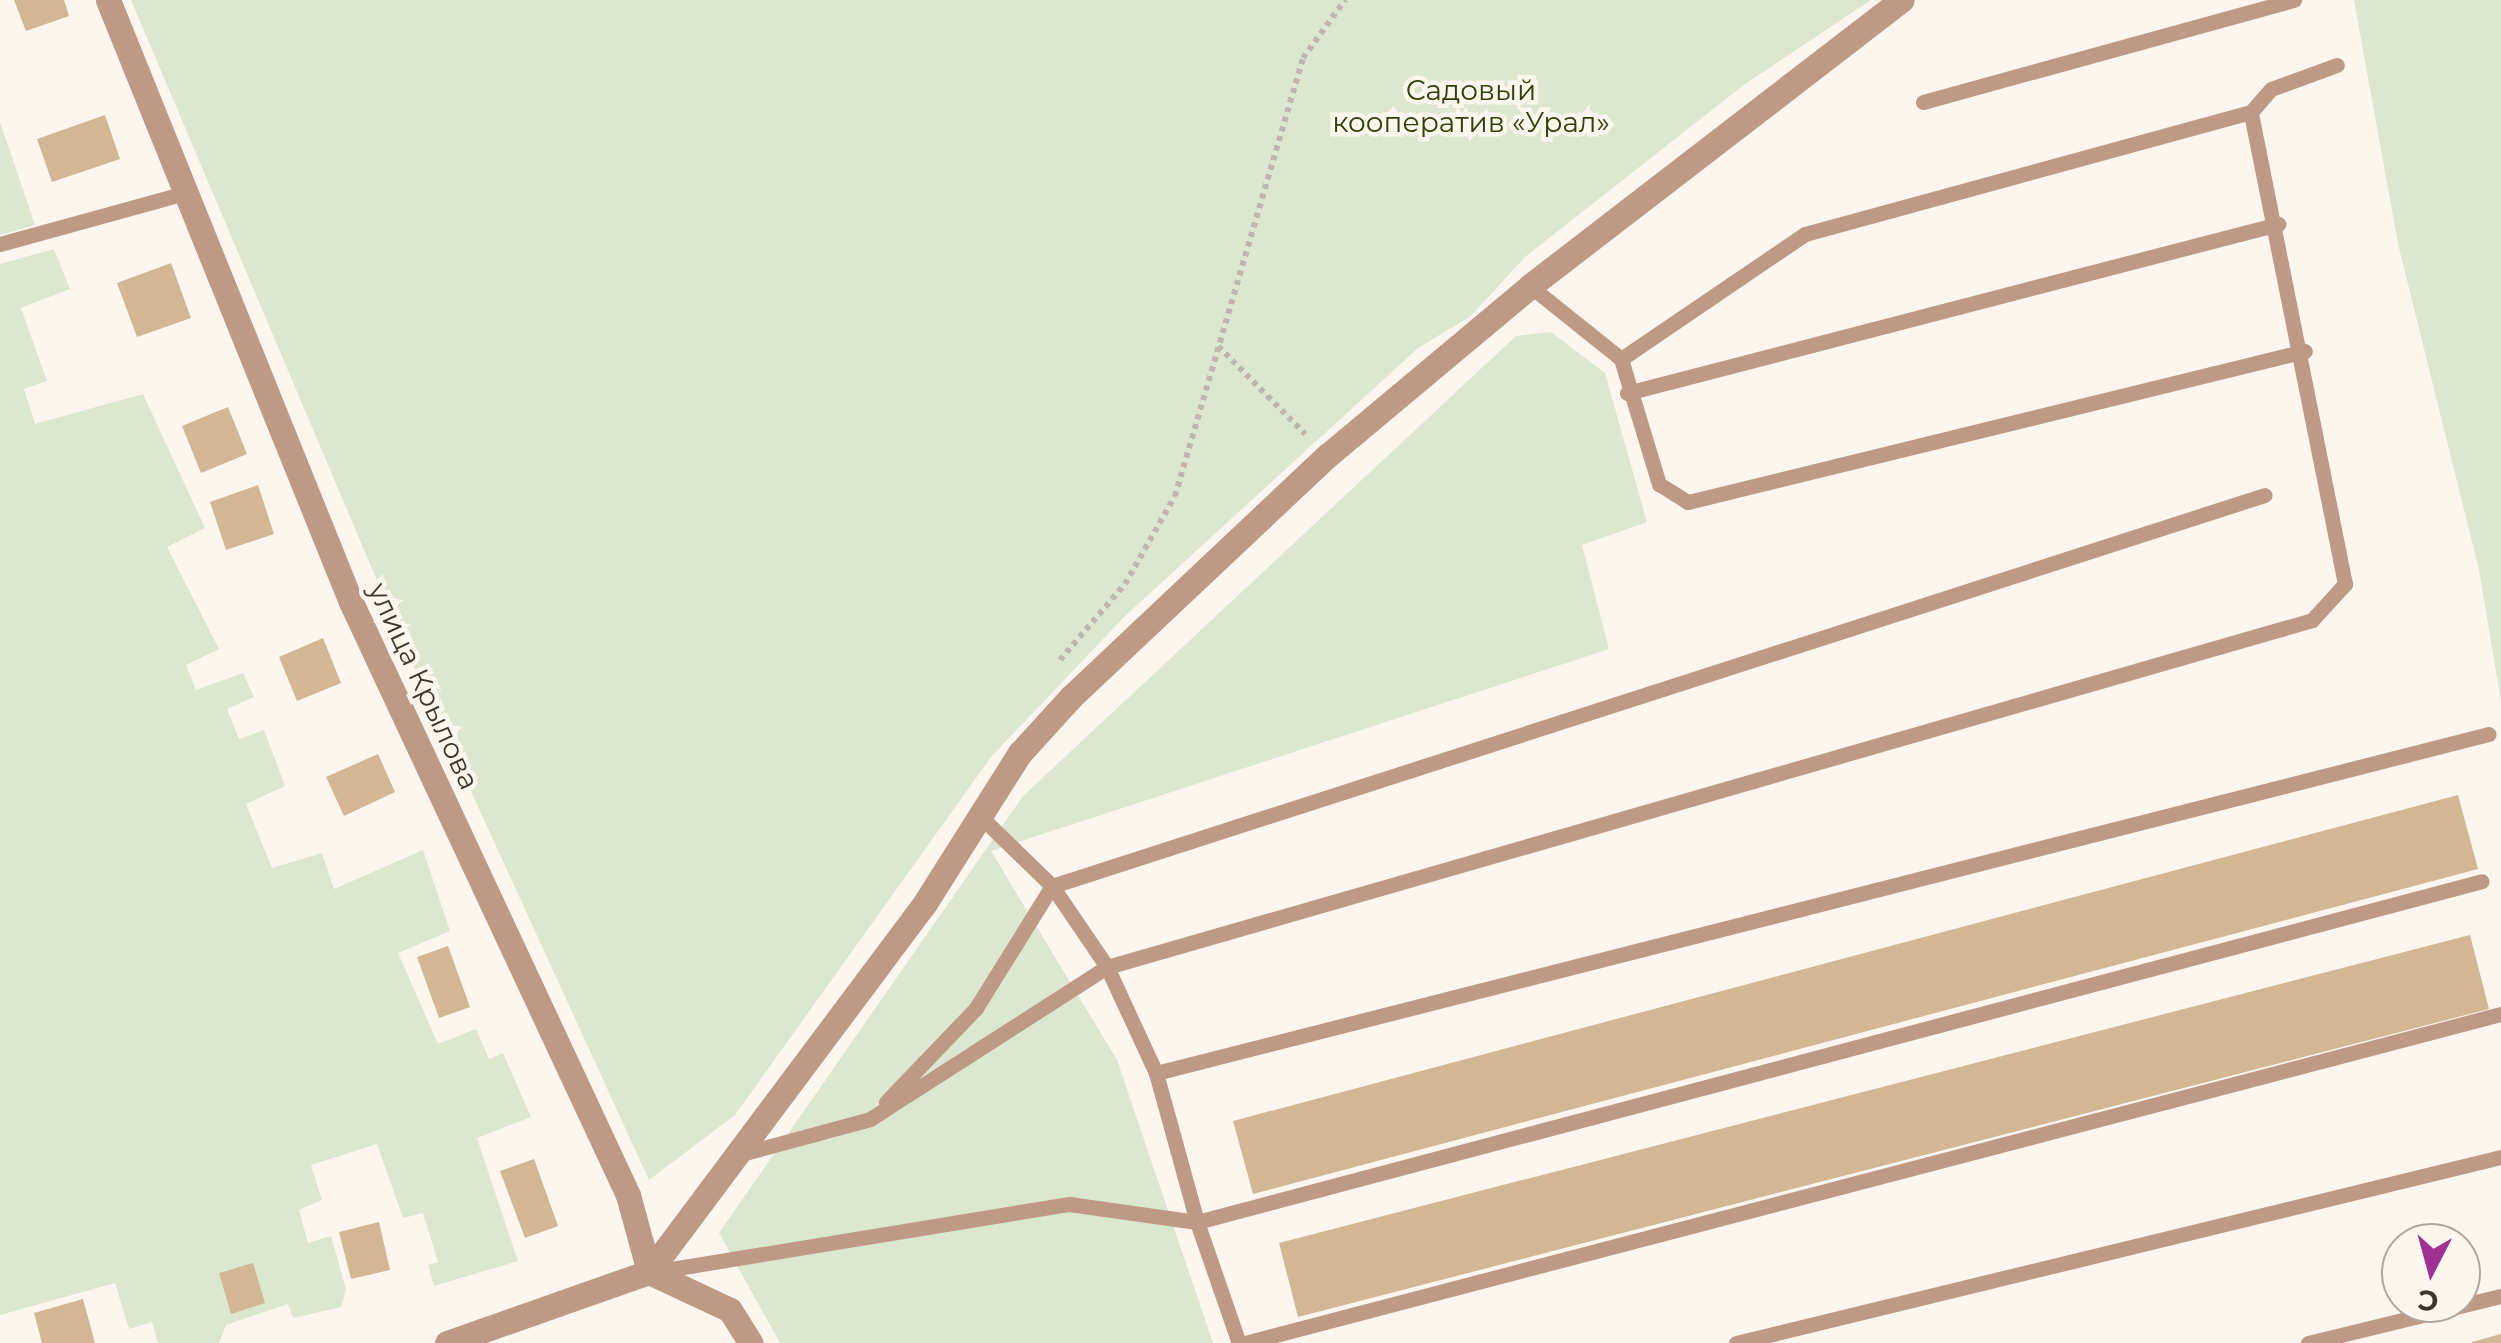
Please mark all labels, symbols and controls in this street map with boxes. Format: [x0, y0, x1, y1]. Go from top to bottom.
park label: Садовый кооператив «Урал» [1332, 73, 1610, 139]
street label: улица Крылова [361, 577, 487, 795]
north arrow [2381, 1223, 2481, 1323]
text: С [2416, 1283, 2440, 1319]

